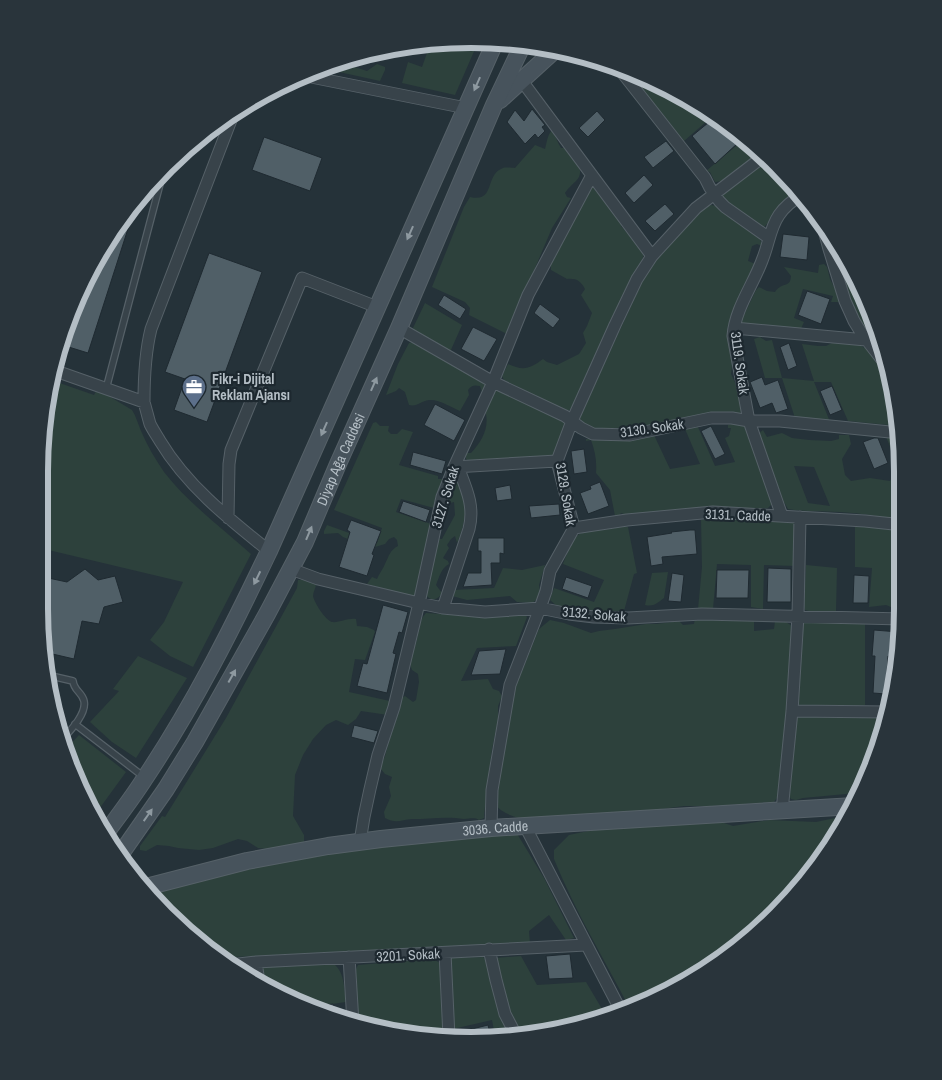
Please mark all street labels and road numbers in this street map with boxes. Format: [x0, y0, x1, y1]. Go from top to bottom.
street label: 3119. Sokak [727, 331, 753, 396]
street label: Diyap Ağa Caddesi [312, 410, 369, 508]
street label: 3130. Sokak [619, 415, 685, 441]
street label: 3129. Sokak [552, 461, 580, 527]
street label: 3127. Sokak [427, 464, 463, 530]
street label: 3131. Cadde [705, 505, 771, 525]
street label: 3132. Sokak [561, 602, 627, 626]
street label: 3036. Cadde [462, 817, 529, 840]
street label: 3201. Sokak [376, 944, 441, 966]

